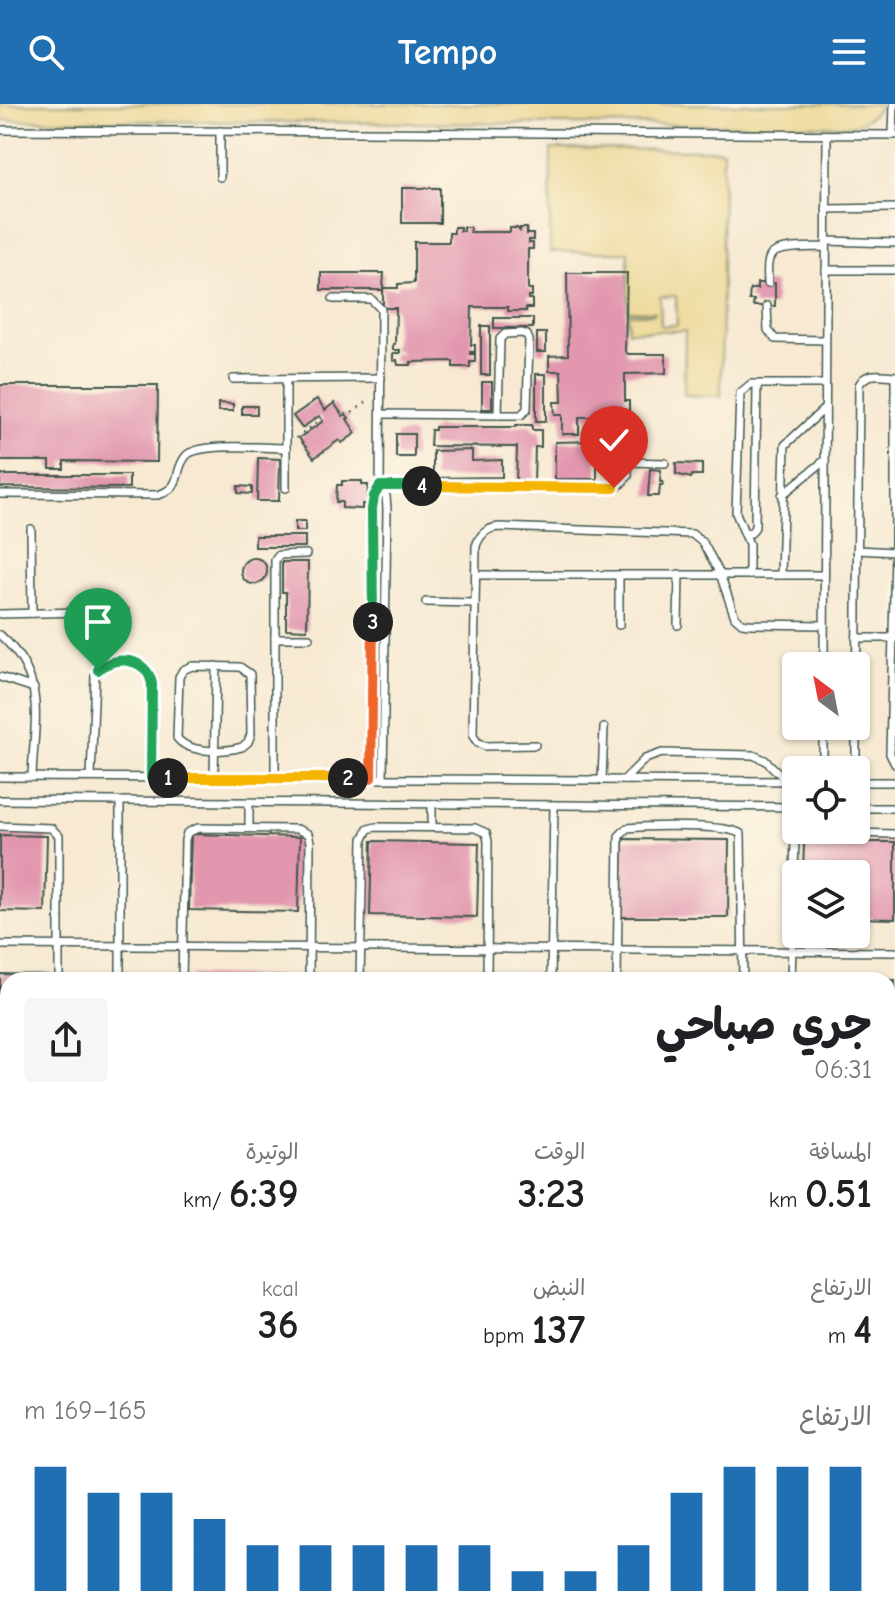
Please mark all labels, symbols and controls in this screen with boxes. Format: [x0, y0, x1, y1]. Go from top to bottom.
icon: search [24, 30, 68, 74]
icon: menu [827, 30, 871, 74]
text: Tempo [398, 32, 497, 73]
pin [580, 406, 648, 488]
icon: check [592, 418, 636, 462]
pin: 4 [402, 466, 442, 506]
text: 4 [417, 473, 427, 499]
pin [64, 588, 132, 670]
icon: arrive [76, 600, 120, 644]
pin: 3 [353, 602, 393, 642]
text: 3 [368, 609, 378, 635]
north arrow [782, 652, 870, 740]
map controls [782, 652, 870, 948]
button: locate [782, 756, 870, 844]
pin: 1 [148, 758, 188, 798]
pin: 2 [328, 758, 368, 798]
text: 1 [164, 765, 172, 791]
text: 2 [343, 765, 353, 791]
button: layers [782, 860, 870, 948]
button: share [24, 998, 108, 1082]
text: جري صباحي [655, 999, 872, 1050]
text: 06:31 [814, 1055, 872, 1085]
text: الوتيرة [246, 1139, 299, 1165]
text: الوقت [534, 1139, 585, 1165]
text: المسافة [809, 1139, 872, 1165]
text: 6:39 [229, 1171, 299, 1217]
text: 3:23 [518, 1171, 585, 1217]
text: 0.51 [805, 1171, 872, 1217]
text: /km [183, 1187, 229, 1213]
text: km [769, 1187, 805, 1213]
text: النبض [533, 1275, 585, 1301]
text: الارتفاع [810, 1275, 872, 1301]
text: kcal [262, 1276, 299, 1302]
text: 36 [258, 1302, 299, 1348]
text: 137 [532, 1307, 585, 1353]
text: 4 [853, 1307, 872, 1353]
text: bpm [483, 1323, 532, 1349]
text: m [828, 1323, 853, 1349]
text: 165–169 m [24, 1396, 147, 1426]
text: الارتفاع [799, 1402, 872, 1432]

